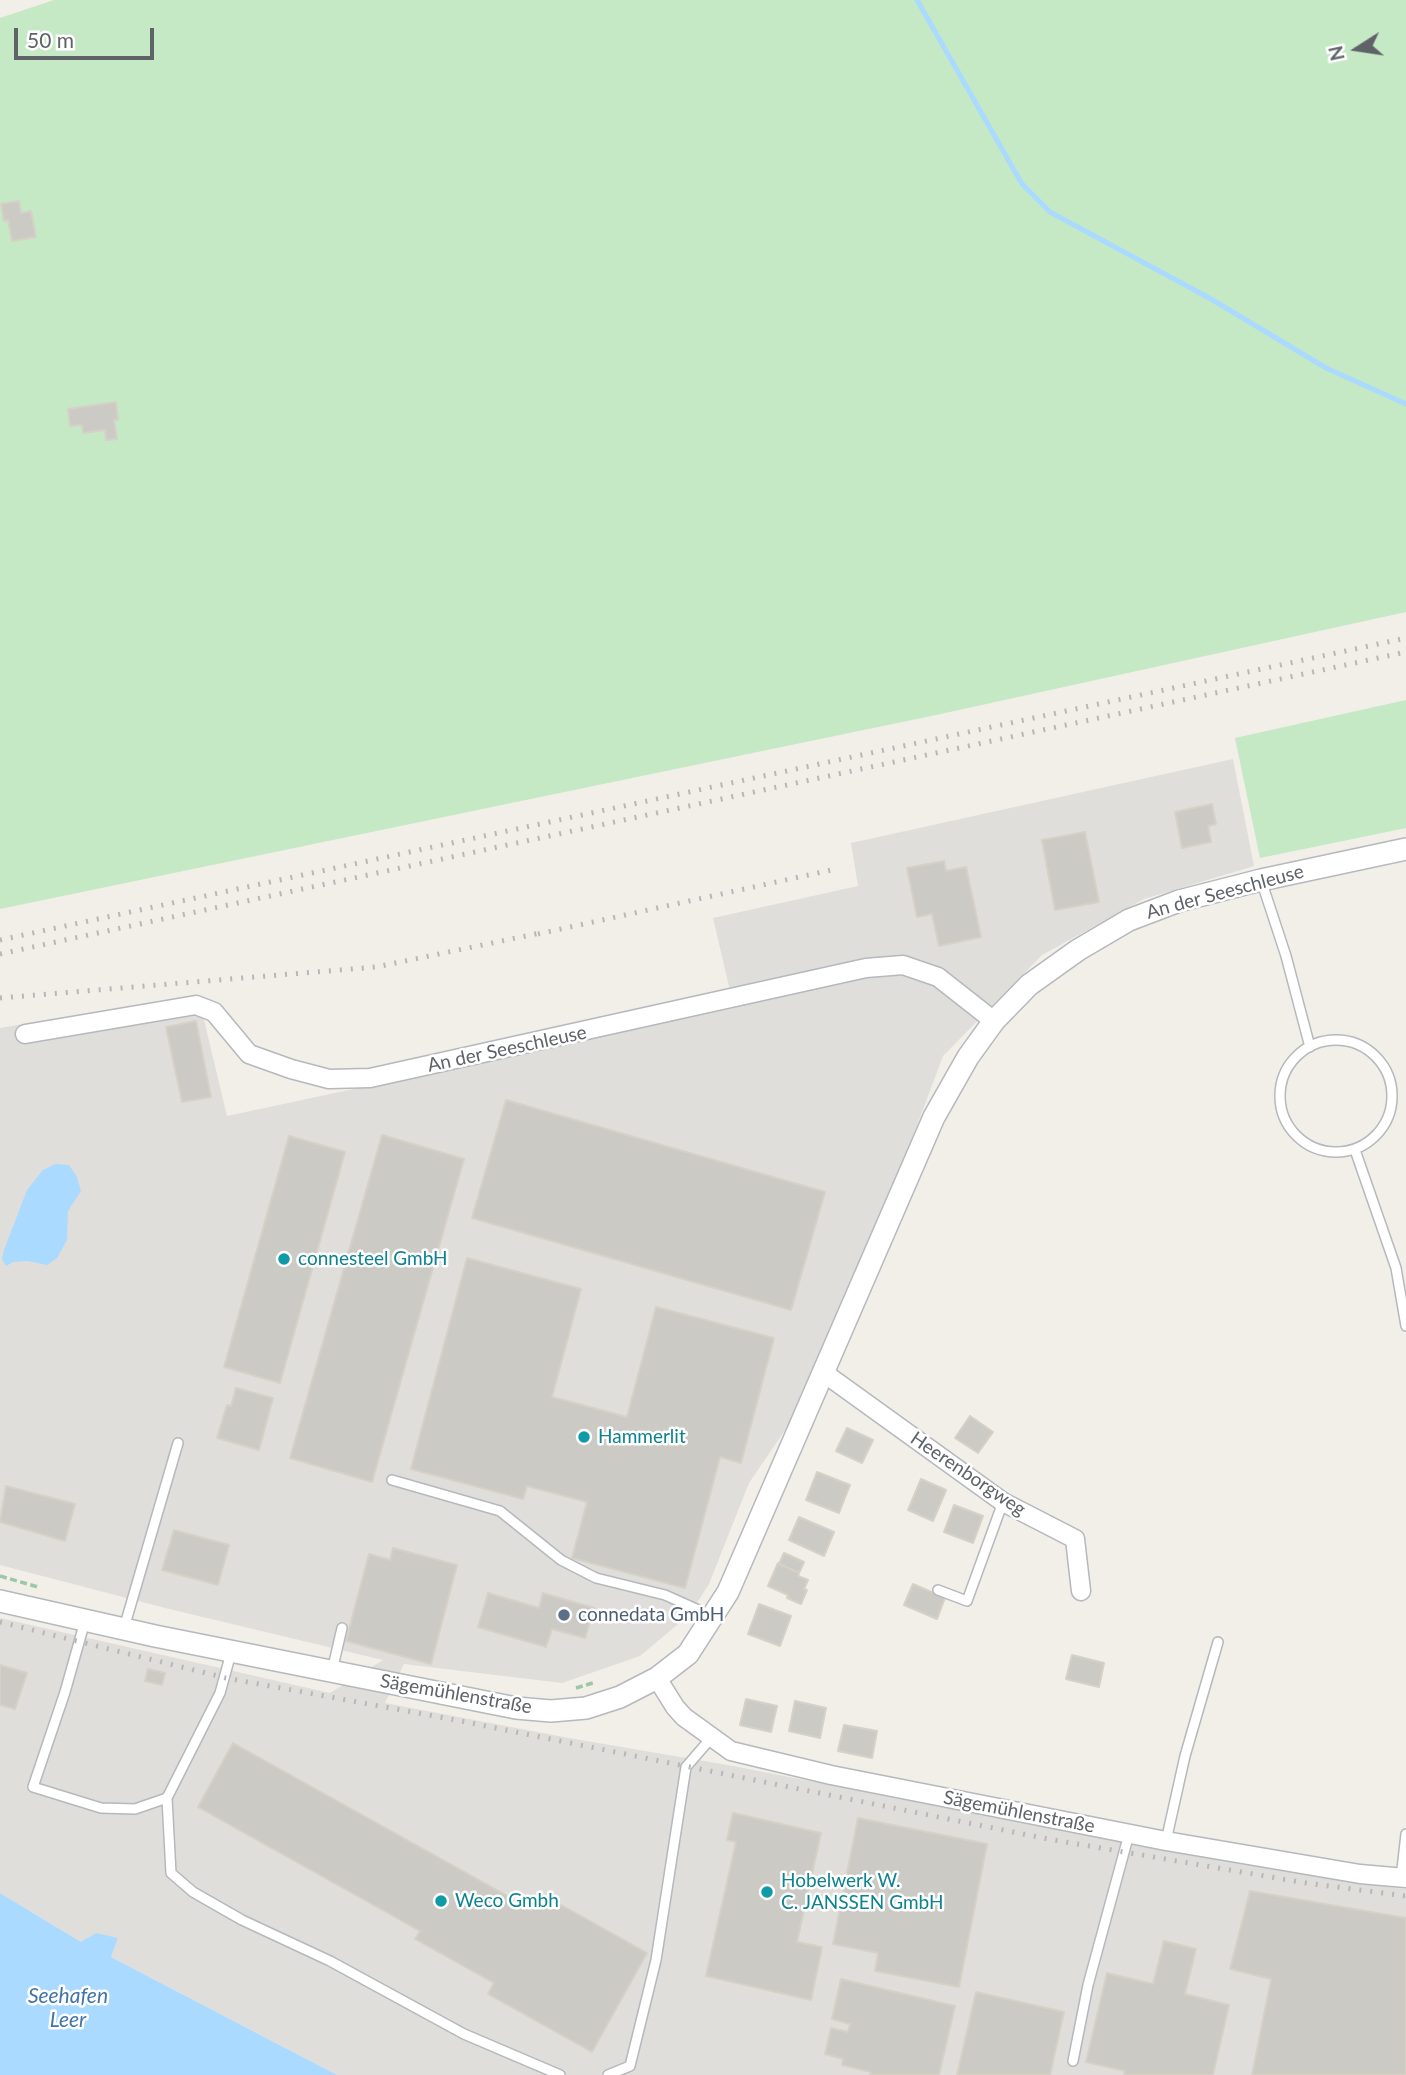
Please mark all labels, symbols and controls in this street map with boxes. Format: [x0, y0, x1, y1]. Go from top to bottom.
scale bar [18, 14, 158, 58]
north arrow [1322, 14, 1392, 84]
text: 50 m [27, 27, 74, 52]
text: N [1323, 44, 1349, 63]
street label: An der Seeschleuse [1144, 860, 1306, 924]
street label: An der Seeschleuse [425, 1021, 589, 1077]
place label: connesteel GmbH [298, 1248, 448, 1270]
marker: connesteel GmbH [276, 1251, 292, 1267]
place label: Hammerlit [598, 1426, 686, 1448]
street label: Heerenborgweg [906, 1427, 1030, 1521]
marker: Hammerlit [576, 1429, 592, 1445]
place label: connedata GmbH [578, 1604, 724, 1626]
marker: connedata GmbH [556, 1607, 572, 1623]
street label: Sägemühlenstraße [378, 1669, 534, 1719]
street label: Sägemühlenstraße [941, 1786, 1097, 1838]
place label: Hobelwerk W. C. JANSSEN GmbH [781, 1870, 943, 1914]
marker: Hobelwerk W. C. JANSSEN GmbH [759, 1884, 775, 1900]
place label: Weco Gmbh [455, 1890, 559, 1912]
marker: Weco Gmbh [433, 1893, 449, 1909]
water label: Seehafen Leer [28, 1983, 108, 2033]

